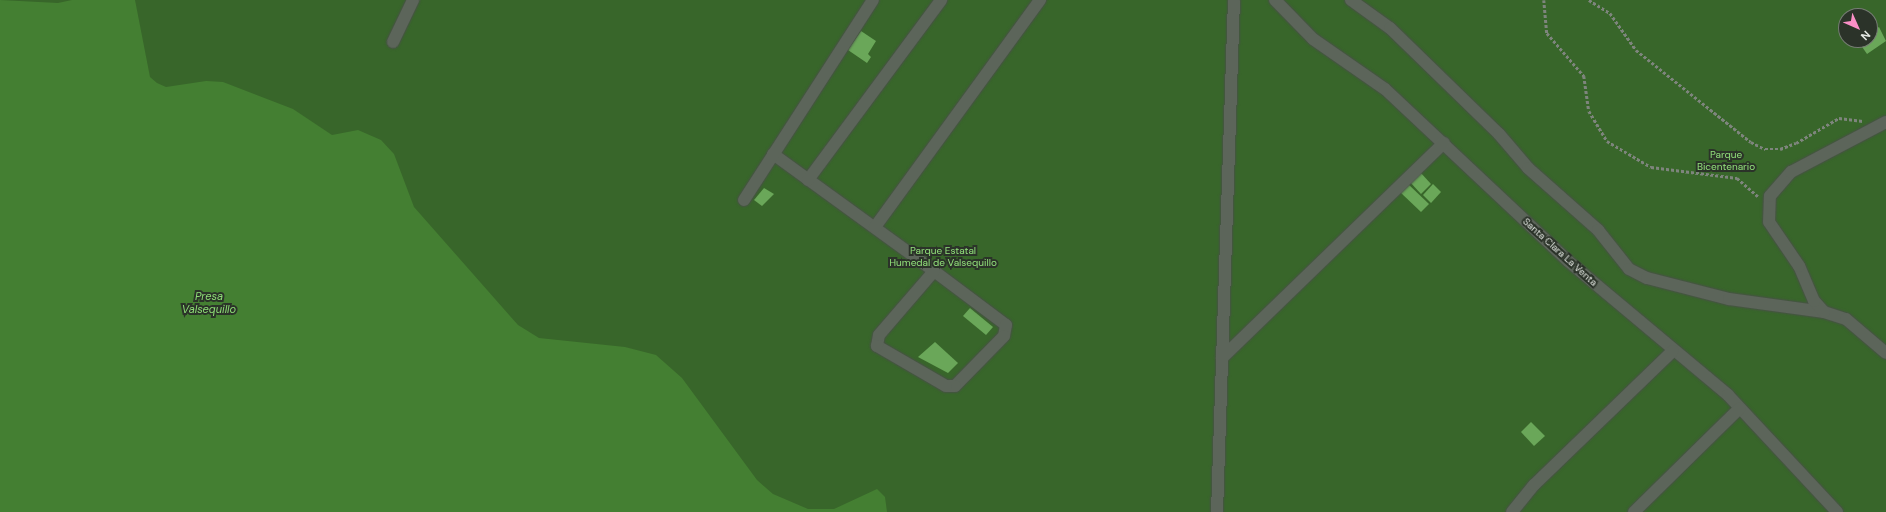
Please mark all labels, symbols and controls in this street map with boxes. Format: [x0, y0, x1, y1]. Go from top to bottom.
north arrow [1838, 8, 1878, 48]
text: N [1858, 28, 1874, 44]
park label: Parque Bicentenario [1697, 148, 1755, 172]
street label: Santa Clara La Venta [1520, 215, 1600, 289]
park label: Parque Estatal Humedal de Valsequillo [889, 244, 997, 268]
water label: Presa Valsequillo [182, 290, 236, 316]

